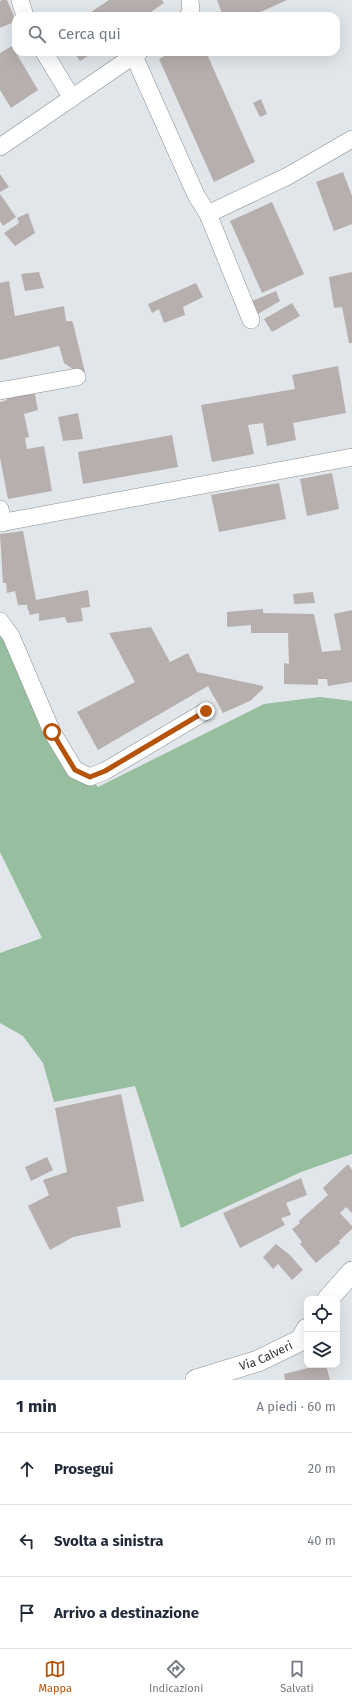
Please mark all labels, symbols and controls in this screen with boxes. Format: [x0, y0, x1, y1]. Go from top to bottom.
search box [12, 12, 340, 56]
icon: search [26, 23, 48, 45]
text: Cerca qui [58, 25, 121, 43]
route end [197, 702, 215, 720]
route start [43, 723, 61, 741]
map controls [304, 1296, 340, 1368]
button: locate [304, 1296, 340, 1332]
button: layers [304, 1332, 340, 1368]
street label: Via Calveri [238, 1338, 295, 1373]
text: 1 min [16, 1396, 57, 1417]
text: A piedi · 60 m [256, 1399, 336, 1414]
icon: ahead [16, 1458, 38, 1480]
text: Prosegui [54, 1460, 113, 1478]
text: 20 m [308, 1461, 336, 1476]
icon: left [16, 1530, 38, 1552]
text: Svolta a sinistra [54, 1532, 164, 1550]
text: 40 m [307, 1533, 336, 1548]
icon: arrive [16, 1602, 38, 1624]
text: Arrivo a destinazione [54, 1604, 199, 1622]
tab: Mappa [38, 1658, 72, 1695]
tab: Indicazioni [149, 1658, 203, 1695]
tab: Salvati [280, 1658, 314, 1695]

